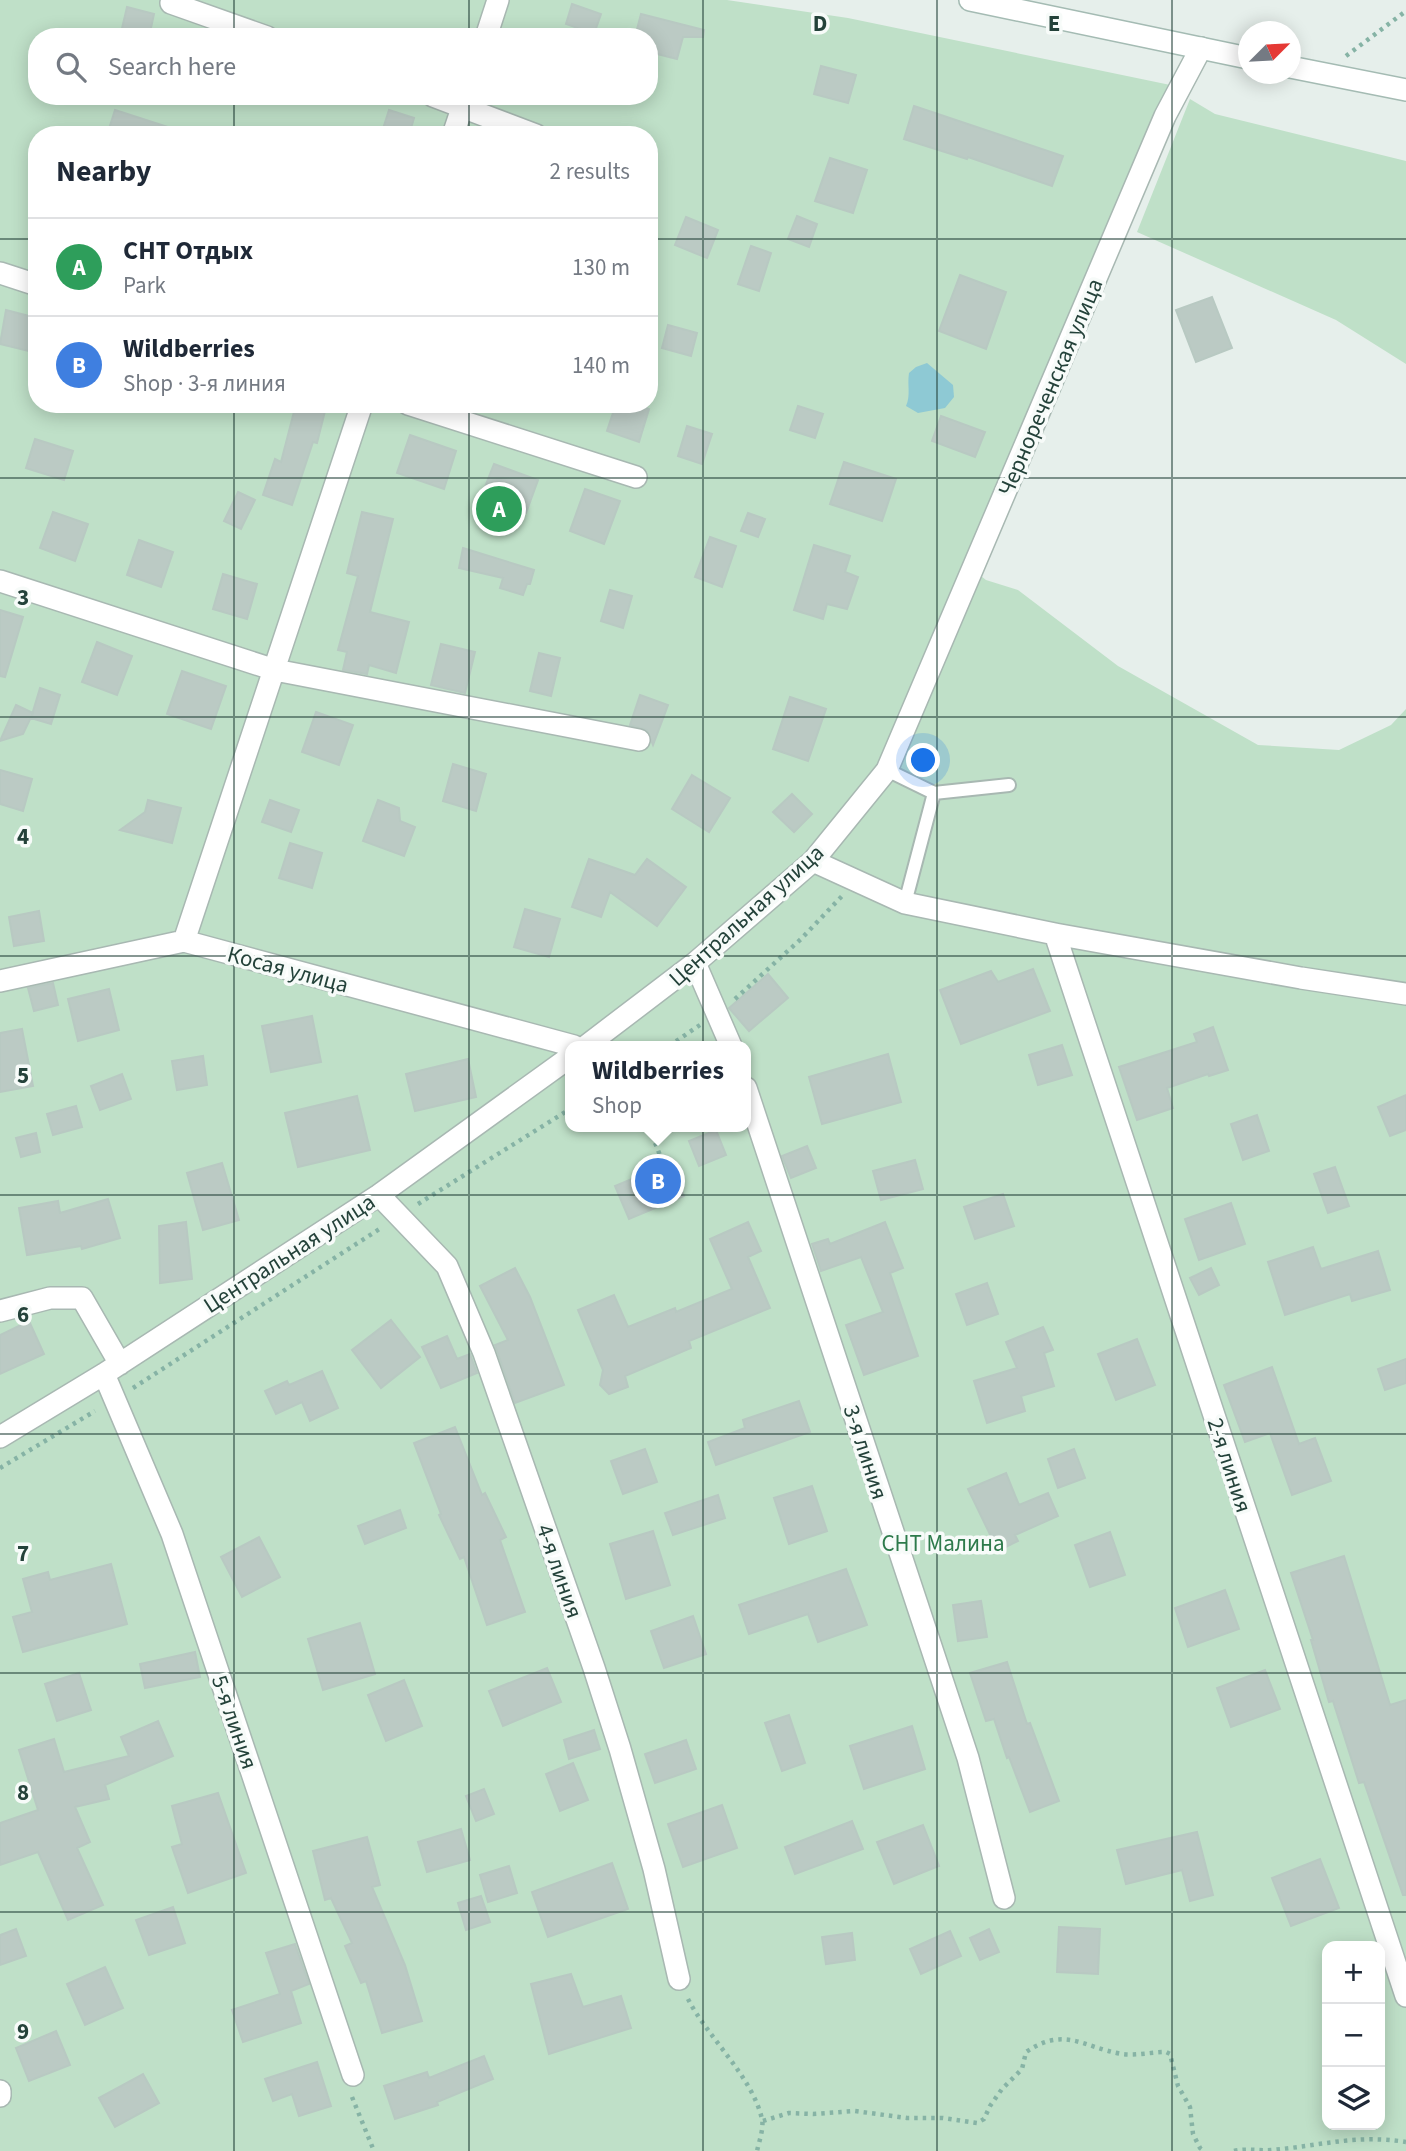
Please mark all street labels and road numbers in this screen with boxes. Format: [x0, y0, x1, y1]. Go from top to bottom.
street label: Чернореченская улица [990, 273, 1111, 501]
street label: Центральная улица [661, 837, 831, 994]
street label: Косая улица [224, 937, 352, 1001]
street label: Центральная улица [197, 1185, 382, 1321]
street label: 3-я линия [835, 1401, 896, 1504]
street label: 2-я линия [1199, 1414, 1260, 1517]
street label: 4-я линия [528, 1520, 591, 1623]
street label: 5-я линия [203, 1671, 266, 1774]

